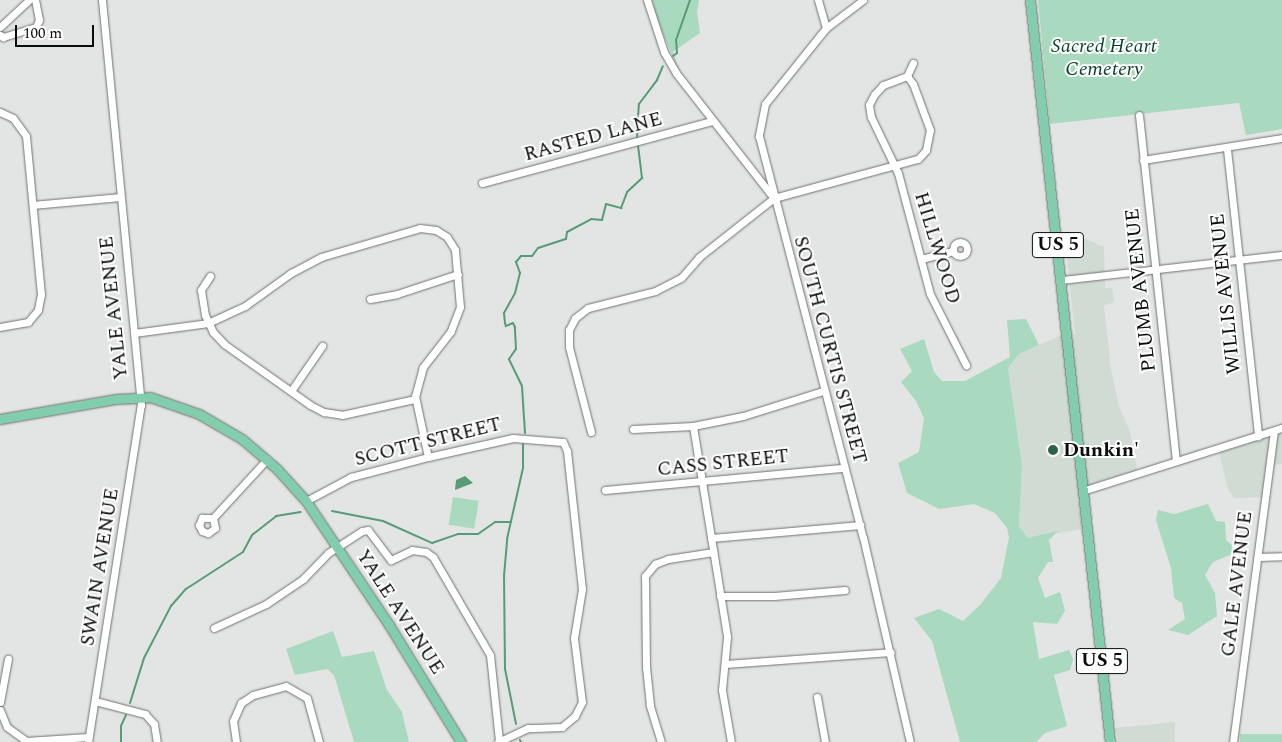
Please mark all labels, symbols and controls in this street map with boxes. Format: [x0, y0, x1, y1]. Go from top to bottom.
scale bar [18, 15, 96, 47]
text: 100 m [23, 22, 62, 45]
park label: Sacred Heart Cemetery [1051, 35, 1157, 82]
street label: RASTED LANE [521, 107, 665, 167]
street label: HILLWOOD [909, 189, 965, 307]
street label: PLUMB AVENUE [1120, 207, 1162, 373]
street label: WILLIS AVENUE [1206, 212, 1246, 376]
road number: US 5 [1032, 228, 1084, 262]
street label: SOUTH CURTIS STREET [788, 234, 872, 466]
street label: YALE AVENUE [95, 235, 133, 381]
street label: SCOTT STREET [352, 412, 504, 472]
place label: Dunkin' [1063, 438, 1139, 462]
street label: CASS STREET [656, 444, 790, 482]
marker: Dunkin' [1047, 444, 1059, 456]
street label: SWAIN AVENUE [76, 486, 124, 648]
street label: GALE AVENUE [1216, 510, 1258, 658]
street label: YALE AVENUE [351, 545, 449, 679]
road number: US 5 [1076, 644, 1128, 678]

